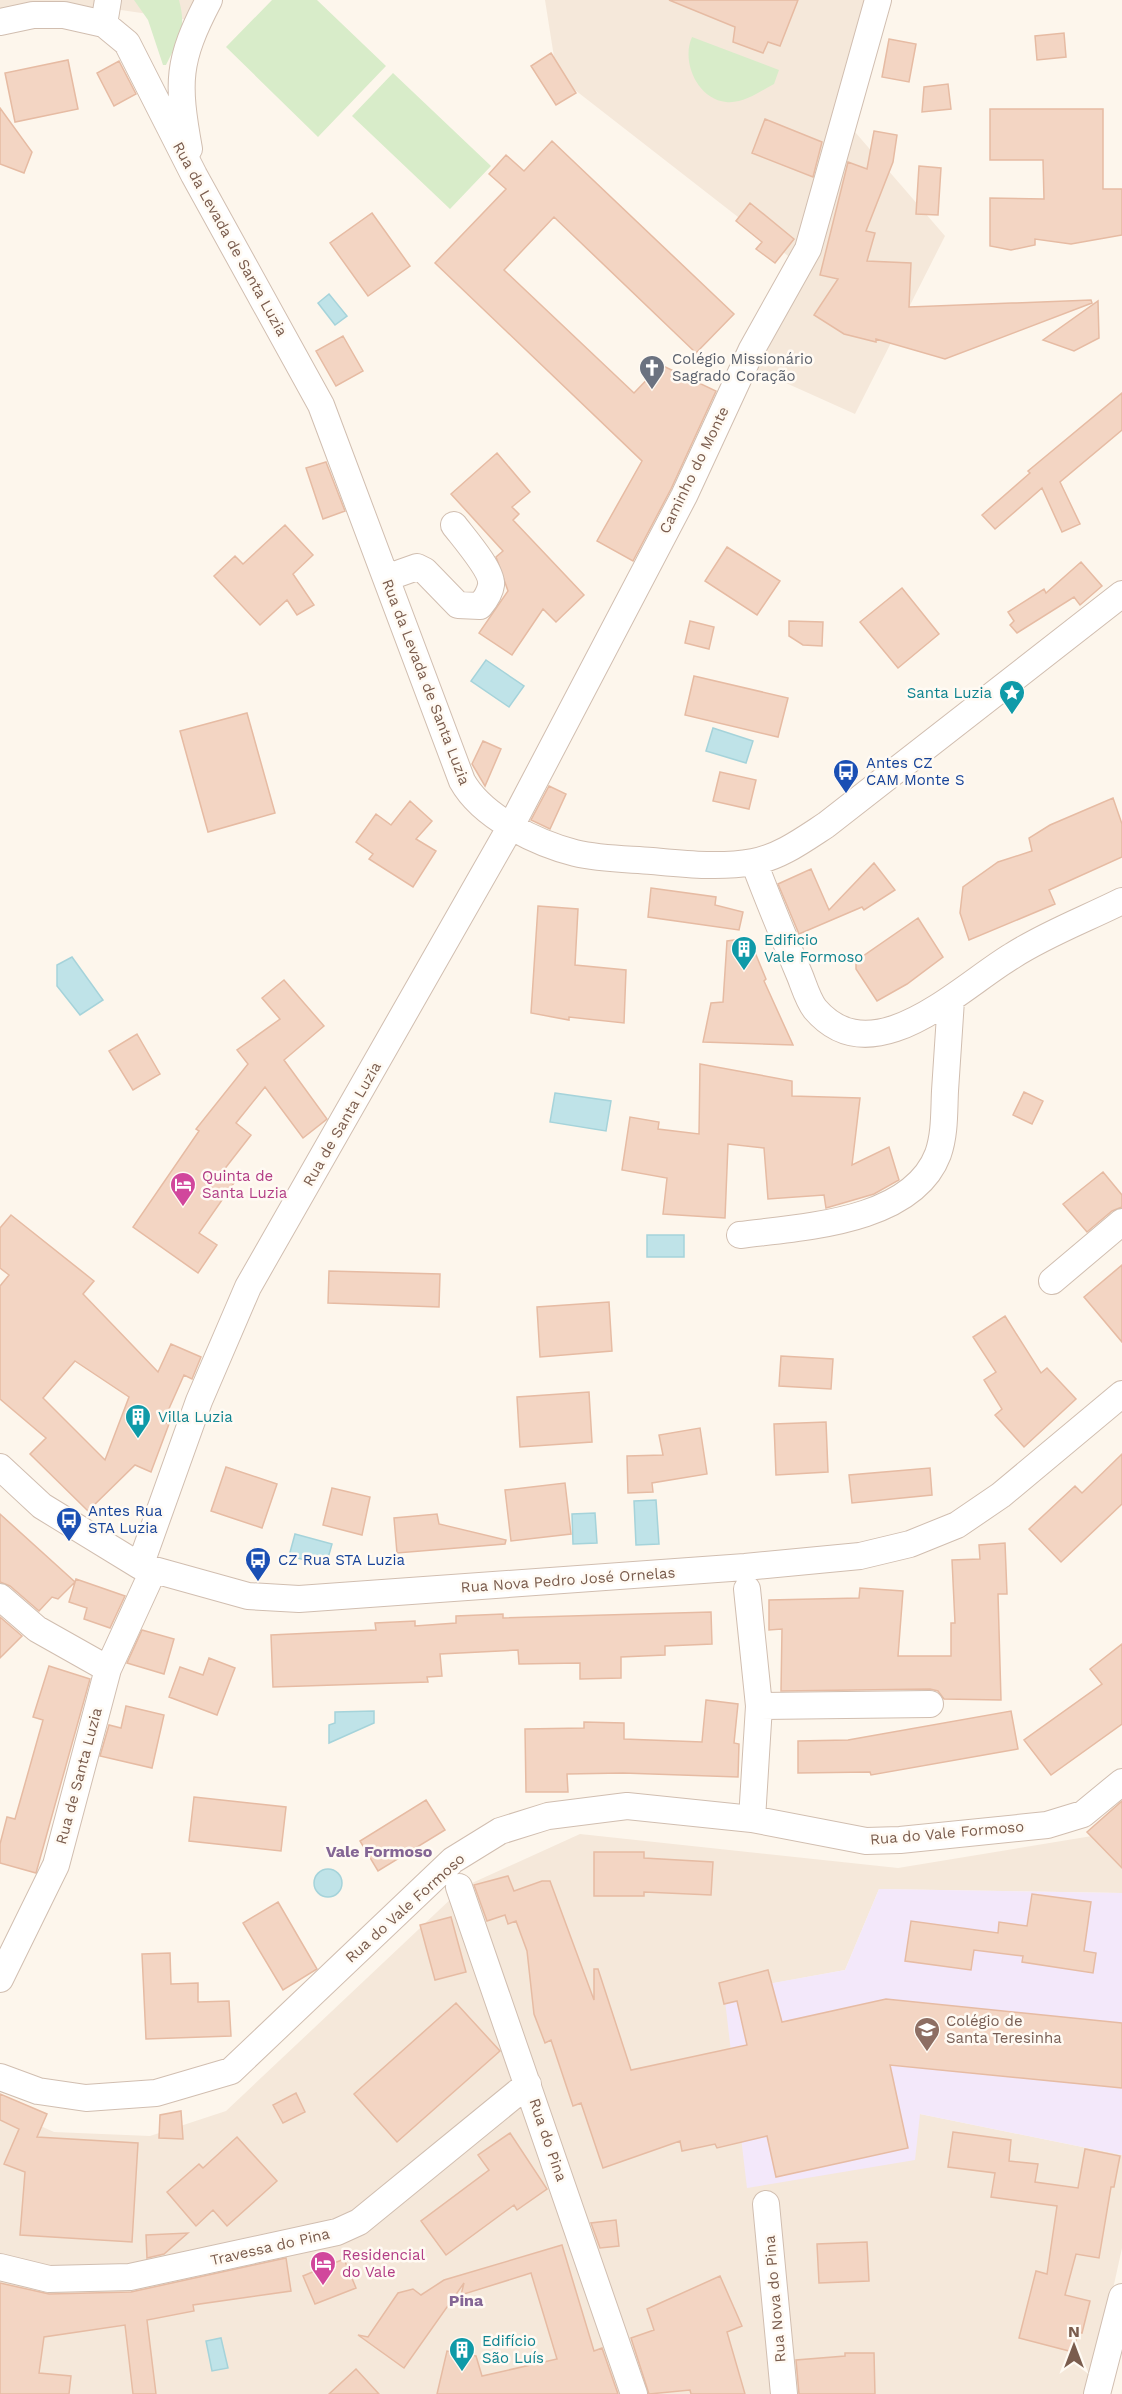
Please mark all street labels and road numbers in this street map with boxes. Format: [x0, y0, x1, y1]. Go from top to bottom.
street label: Rua da Levada de Santa Luzia [169, 139, 291, 340]
street label: Caminho do Monte [655, 404, 733, 536]
street label: Rua da Levada de Santa Luzia [378, 576, 474, 788]
street label: Rua de Santa Luzia [299, 1058, 385, 1189]
street label: Rua Nova Pedro José Ornelas [460, 1564, 676, 1596]
street label: Rua de Santa Luzia [52, 1705, 106, 1846]
street label: Rua do Vale Formoso [869, 1817, 1025, 1849]
street label: Rua do Vale Formoso [342, 1850, 468, 1966]
street label: Rua do Pina [525, 2096, 571, 2184]
street label: Travessa do Pina [208, 2224, 332, 2270]
street label: Rua Nova do Pina [760, 2234, 790, 2363]

